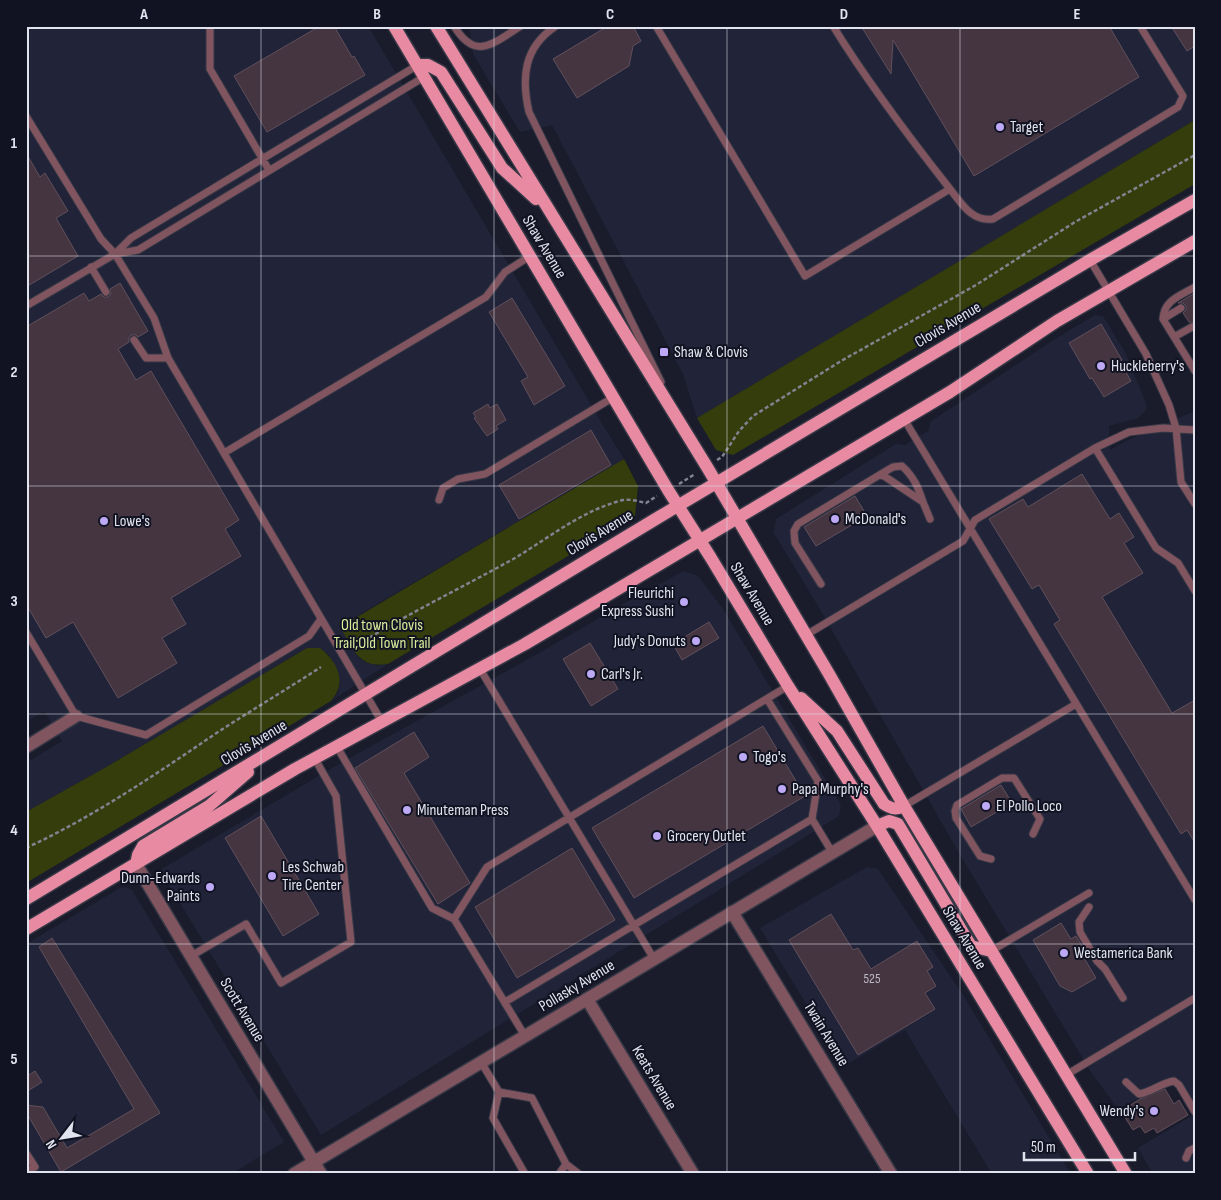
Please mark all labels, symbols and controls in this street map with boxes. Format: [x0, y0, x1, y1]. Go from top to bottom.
text: A [139, 5, 148, 24]
text: B [373, 5, 381, 24]
text: C [606, 5, 614, 24]
text: D [840, 5, 848, 24]
text: E [1074, 5, 1081, 24]
place label: Target [1010, 118, 1043, 137]
marker: Target [994, 121, 1006, 133]
text: 1 [11, 134, 18, 153]
street label: Shaw Avenue [518, 212, 570, 282]
street label: Clovis Avenue [911, 298, 985, 352]
place label: Shaw & Clovis [674, 343, 748, 362]
marker: Shaw & Clovis [658, 346, 670, 358]
place label: Huckleberry's [1111, 357, 1185, 376]
marker: Huckleberry's [1095, 360, 1107, 372]
text: 2 [10, 363, 18, 382]
street label: Clovis Avenue [563, 506, 637, 560]
place label: McDonald's [845, 510, 907, 529]
place label: Lowe's [114, 512, 150, 531]
marker: McDonald's [829, 513, 841, 525]
marker: Lowe's [98, 515, 110, 527]
street label: Shaw Avenue [726, 559, 778, 629]
place label: Fleurichi Express Sushi [601, 584, 674, 621]
text: 3 [10, 592, 18, 611]
marker: Fleurichi Express Sushi [678, 596, 690, 608]
park label: Old town Clovis Trail;Old Town Trail [333, 616, 431, 653]
place label: Judy's Donuts [613, 632, 686, 651]
marker: Judy's Donuts [690, 635, 702, 647]
place label: Carl's Jr. [601, 665, 643, 684]
marker: Carl's Jr. [585, 668, 597, 680]
street label: Clovis Avenue [217, 716, 291, 770]
place label: Togo's [753, 748, 787, 767]
marker: Togo's [737, 751, 749, 763]
place label: Papa Murphy's [792, 780, 869, 799]
marker: Papa Murphy's [776, 783, 788, 795]
place label: El Pollo Loco [996, 797, 1062, 816]
marker: El Pollo Loco [980, 800, 992, 812]
place label: Minuteman Press [417, 801, 509, 820]
marker: Minuteman Press [401, 804, 413, 816]
text: 4 [10, 821, 18, 840]
place label: Grocery Outlet [667, 827, 746, 846]
marker: Grocery Outlet [651, 830, 663, 842]
place label: Les Schwab Tire Center [282, 858, 344, 895]
place label: Dunn-Edwards Paints [121, 869, 200, 906]
marker: Les Schwab Tire Center [266, 870, 278, 882]
marker: Dunn-Edwards Paints [204, 881, 216, 893]
street label: Shaw Avenue [938, 903, 990, 973]
place label: Westamerica Bank [1074, 944, 1173, 963]
marker: Westamerica Bank [1058, 947, 1070, 959]
street label: Pollasky Avenue [536, 956, 618, 1016]
house number: 525 [864, 970, 881, 987]
street label: Scott Avenue [216, 975, 268, 1045]
street label: Twain Avenue [799, 998, 853, 1070]
street label: Keats Avenue [627, 1042, 681, 1114]
text: 5 [10, 1050, 18, 1069]
place label: Wendy's [1099, 1102, 1144, 1121]
marker: Wendy's [1148, 1105, 1160, 1117]
north arrow [38, 1112, 88, 1162]
scale bar [1024, 1130, 1135, 1162]
text: N [42, 1137, 60, 1152]
text: 50 m [1031, 1138, 1056, 1157]

